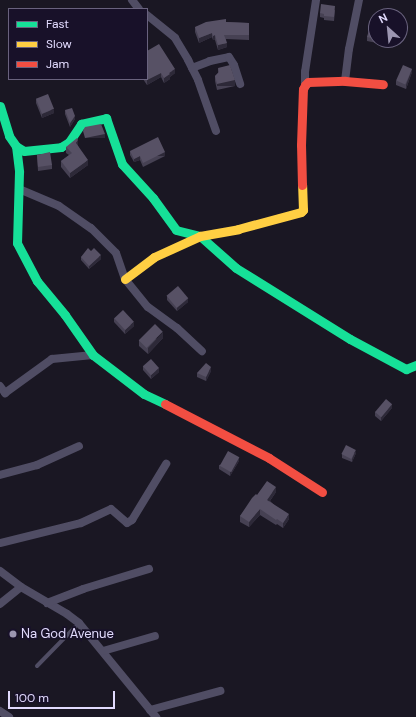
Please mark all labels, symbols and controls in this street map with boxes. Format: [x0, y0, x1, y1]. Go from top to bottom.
legend [8, 8, 148, 80]
north arrow [368, 8, 408, 48]
text: N [376, 10, 390, 26]
text: Fast [46, 16, 69, 32]
text: Slow [46, 36, 72, 52]
text: Jam [46, 56, 69, 72]
place label: Na God Avenue [21, 626, 114, 642]
marker: Na God Avenue [8, 629, 18, 639]
scale bar [10, 683, 117, 709]
text: 100 m [15, 690, 49, 706]

